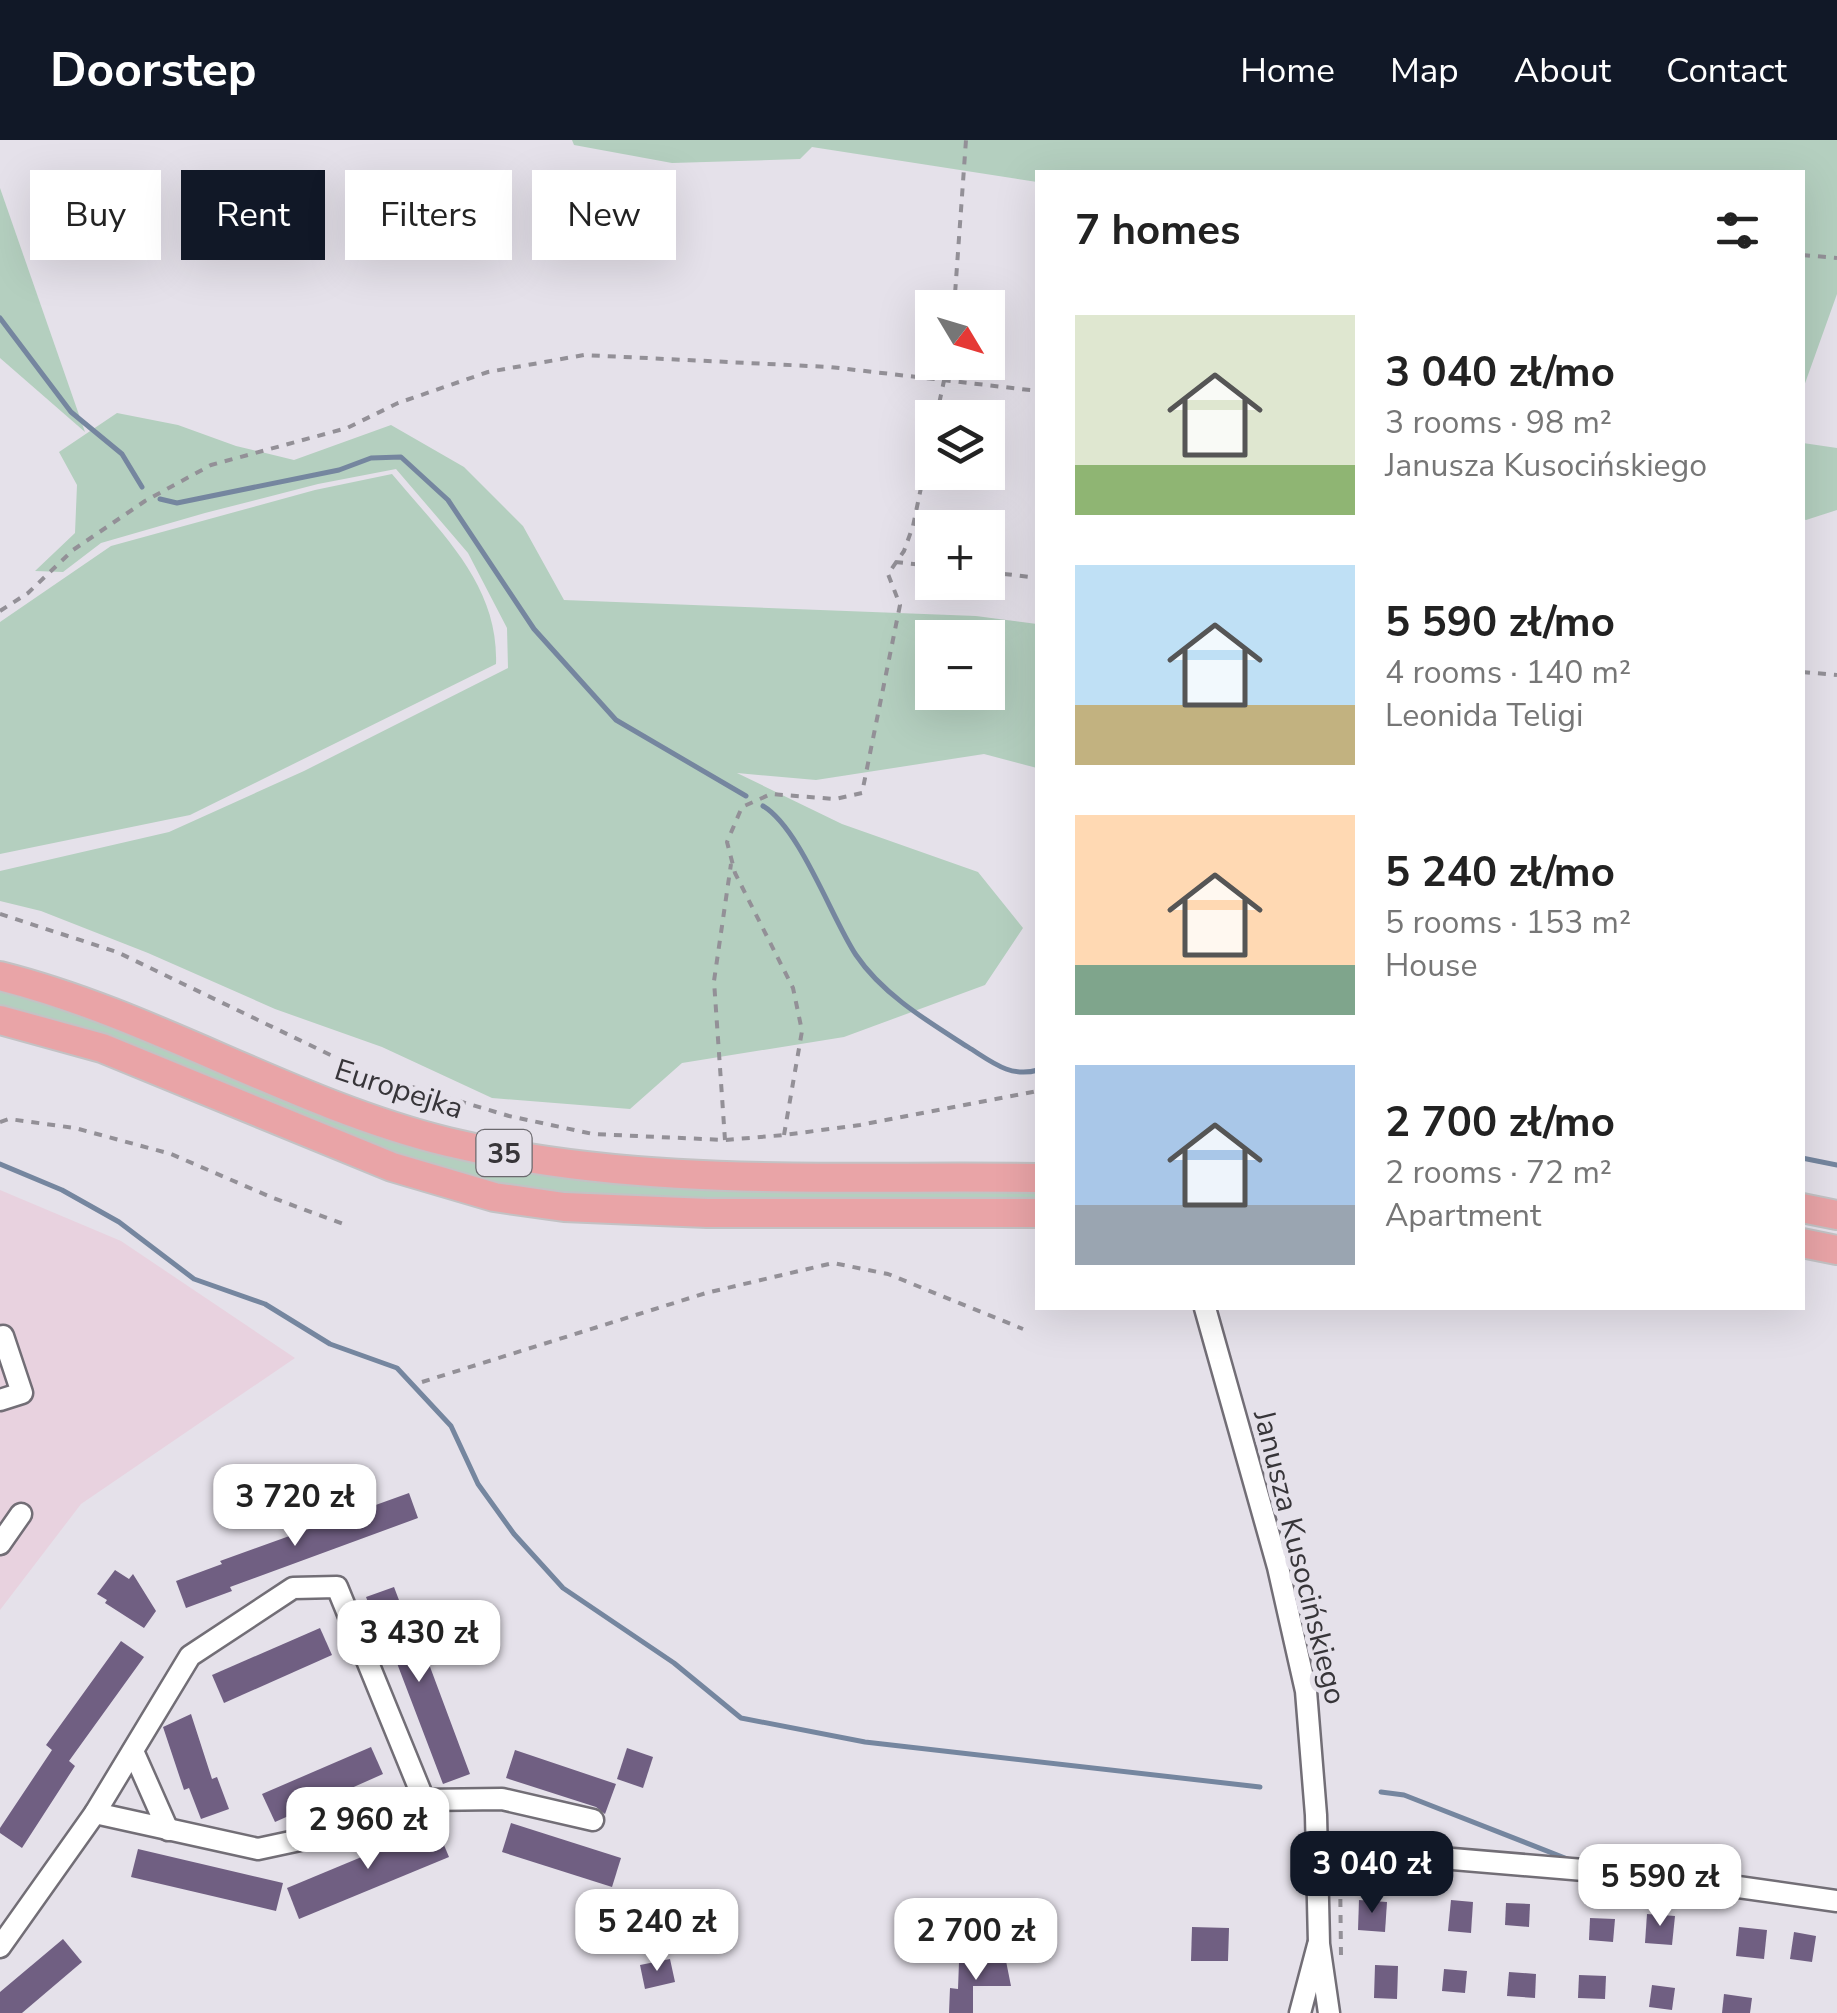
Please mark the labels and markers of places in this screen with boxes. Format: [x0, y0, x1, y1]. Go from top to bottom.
pin: 3 720 zł [192, 1464, 398, 1549]
pin: 3 430 zł [316, 1600, 522, 1685]
pin: 2 960 zł [265, 1787, 471, 1872]
pin: 3 040 zł [1269, 1831, 1475, 1916]
pin: 5 590 zł [1557, 1844, 1763, 1929]
pin: 5 240 zł [554, 1889, 760, 1974]
pin: 2 700 zł [873, 1898, 1079, 1983]

